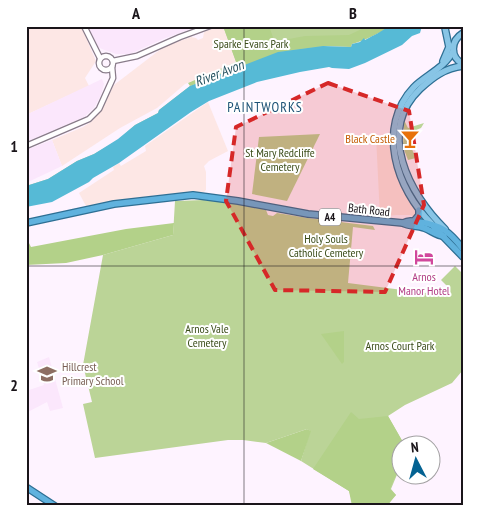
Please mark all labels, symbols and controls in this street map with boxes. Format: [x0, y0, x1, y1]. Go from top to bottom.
text: A [131, 3, 141, 23]
text: B [349, 3, 357, 23]
park label: Sparke Evans Park [214, 36, 289, 51]
water label: River Avon [192, 55, 247, 91]
district label: PAINTWORKS [227, 98, 303, 116]
bar icon: Black Castle [399, 128, 421, 150]
place label: Black Castle [345, 131, 395, 146]
text: 1 [10, 136, 18, 156]
park label: St Mary Redcliffe Cemetery [245, 145, 315, 174]
street label: Bath Road [347, 200, 391, 219]
road number: A4 [319, 208, 341, 226]
park label: Holy Souls Catholic Cemetery [289, 231, 364, 260]
hotel icon: Arnos Manor Hotel [413, 246, 435, 268]
place label: Arnos Manor Hotel [398, 269, 450, 298]
park label: Arnos Vale Cemetery [185, 321, 229, 350]
park label: Arnos Court Park [366, 338, 435, 353]
place label: Hillcrest Primary School [62, 359, 124, 388]
school or university icon: Hillcrest Primary School [36, 363, 58, 385]
text: 2 [10, 375, 18, 395]
north arrow [392, 434, 442, 484]
text: N [410, 438, 419, 456]

